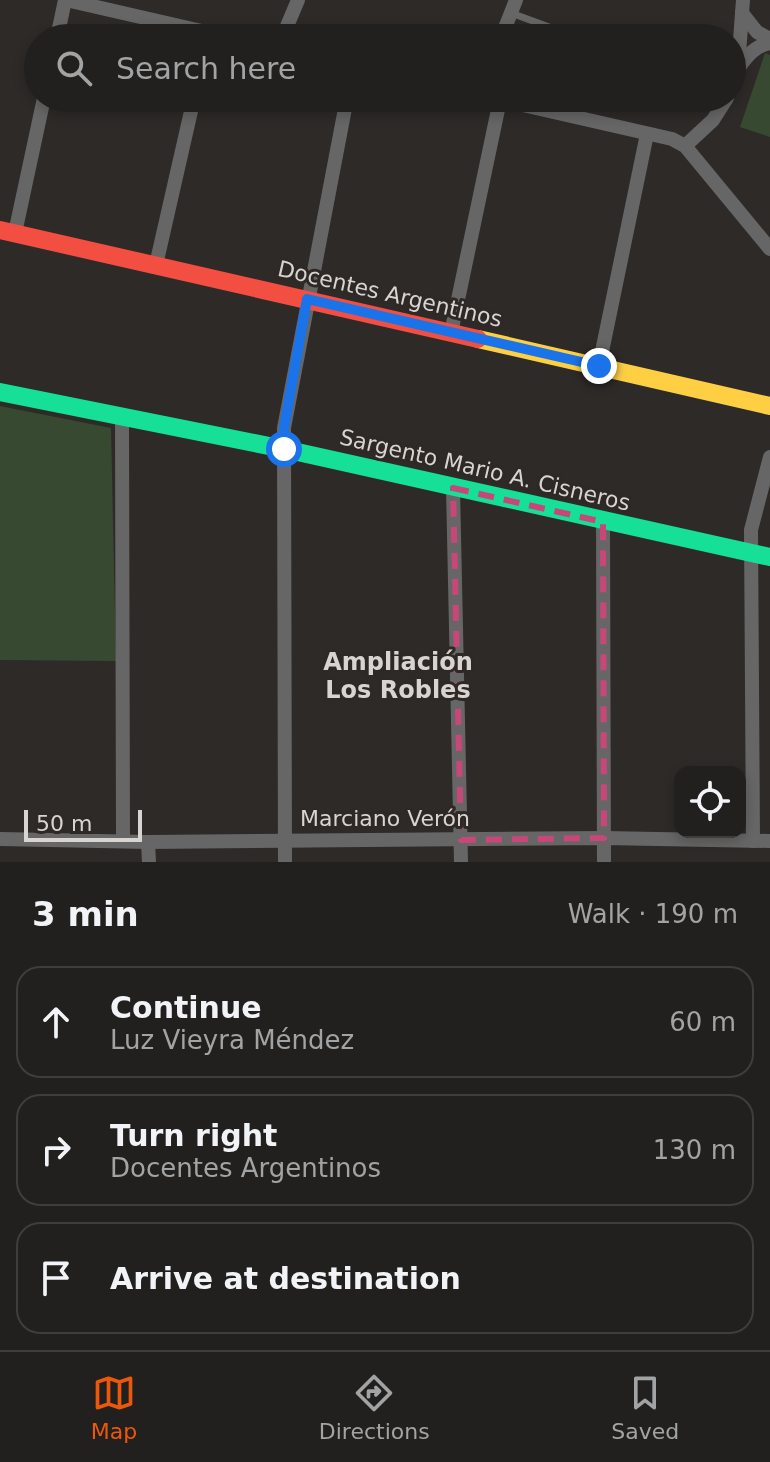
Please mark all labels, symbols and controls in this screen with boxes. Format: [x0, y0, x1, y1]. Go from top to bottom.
search box [24, 24, 746, 112]
icon: search [52, 46, 96, 90]
text: Search here [116, 51, 296, 86]
street label: Docentes Argentinos [275, 256, 505, 332]
route end [581, 348, 617, 384]
street label: Sargento Mario A. Cisneros [337, 424, 633, 516]
route start [266, 431, 302, 467]
district label: Ampliación Los Robles [323, 648, 473, 704]
map controls [674, 766, 746, 838]
button: locate [674, 766, 746, 838]
scale bar [24, 806, 142, 842]
street label: Marciano Verón [300, 806, 470, 831]
text: 50 m [36, 811, 92, 836]
text: 3 min [32, 894, 139, 934]
text: Walk · 190 m [568, 899, 738, 929]
text: Continue [110, 990, 262, 1025]
icon: ahead [34, 1000, 78, 1044]
text: 60 m [669, 1007, 736, 1037]
text: Luz Vieyra Méndez [110, 1025, 354, 1055]
text: Turn right [110, 1118, 277, 1153]
icon: right [34, 1128, 78, 1172]
text: 130 m [653, 1135, 736, 1165]
text: Docentes Argentinos [110, 1153, 381, 1183]
icon: arrive [34, 1256, 78, 1300]
text: Arrive at destination [110, 1261, 461, 1296]
tab: Map [91, 1371, 137, 1444]
tab: Directions [319, 1371, 430, 1444]
tab: Saved [611, 1371, 679, 1444]

